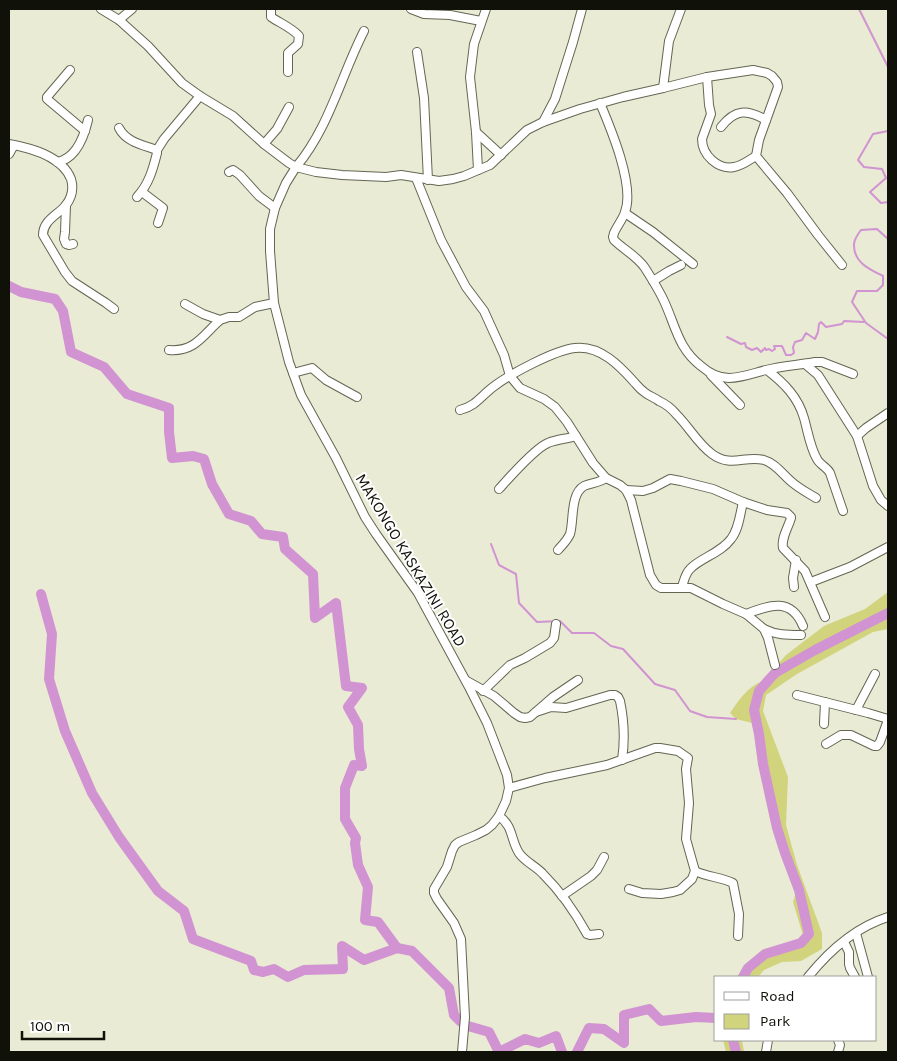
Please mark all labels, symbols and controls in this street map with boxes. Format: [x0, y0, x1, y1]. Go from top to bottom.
street label: MAKONGO KASKAZINI ROAD [352, 470, 470, 650]
legend [714, 976, 877, 1041]
text: Road [760, 987, 795, 1005]
scale bar [22, 1008, 105, 1040]
text: Park [760, 1012, 790, 1030]
text: 100 m [30, 1017, 70, 1035]

